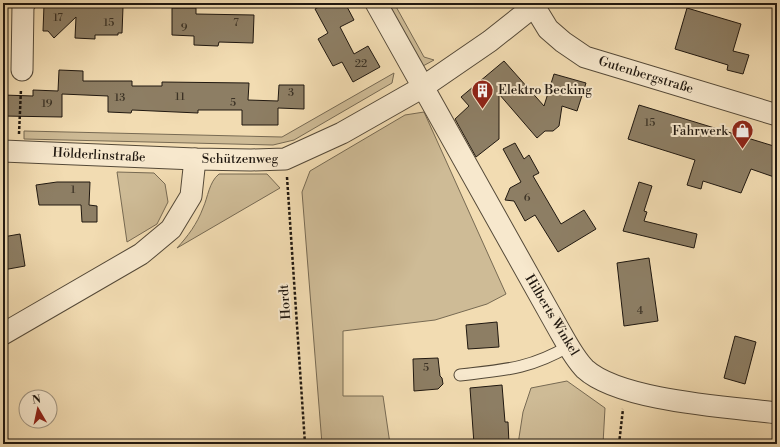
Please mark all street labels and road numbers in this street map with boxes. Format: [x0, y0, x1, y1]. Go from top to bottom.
street label: Gutenbergstraße [597, 53, 696, 97]
street label: Hölderlinstraße [52, 145, 146, 165]
street label: Schützenweg [202, 151, 278, 167]
street label: Hilberts Winkel [521, 271, 583, 359]
street label: Hordt [276, 283, 294, 320]

